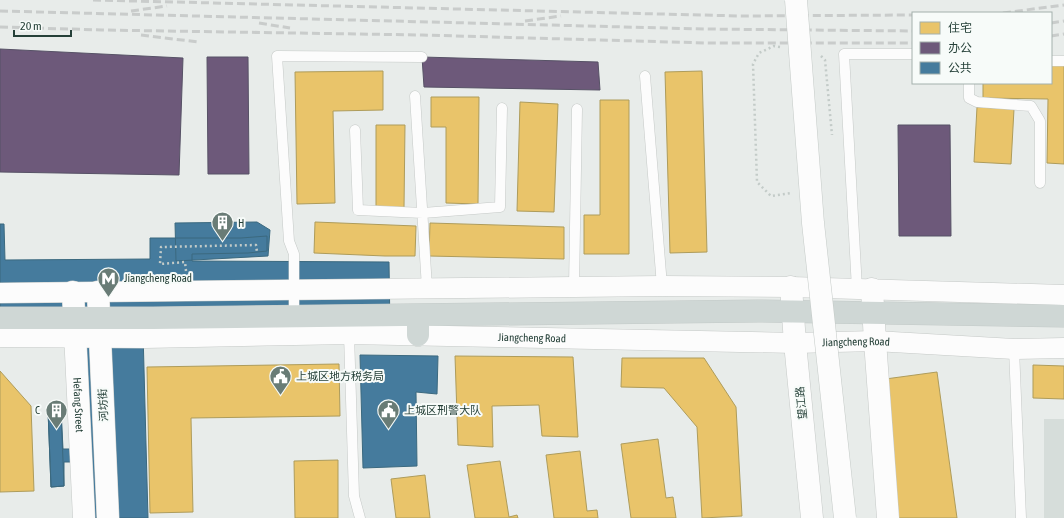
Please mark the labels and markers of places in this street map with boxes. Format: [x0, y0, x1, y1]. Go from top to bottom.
building icon: H [209, 210, 235, 243]
place label: H [238, 217, 244, 229]
metro station icon: Jiangcheng Road [96, 265, 122, 298]
place label: Jiangcheng Road [124, 272, 192, 284]
public building icon: 上城区地方税务局 [268, 363, 294, 396]
place label: 上城区地方税务局 [296, 370, 384, 382]
building icon: C [43, 397, 69, 430]
public building icon: 上城区刑警大队 [376, 397, 402, 430]
place label: C [35, 404, 40, 416]
place label: 上城区刑警大队 [404, 404, 481, 416]

